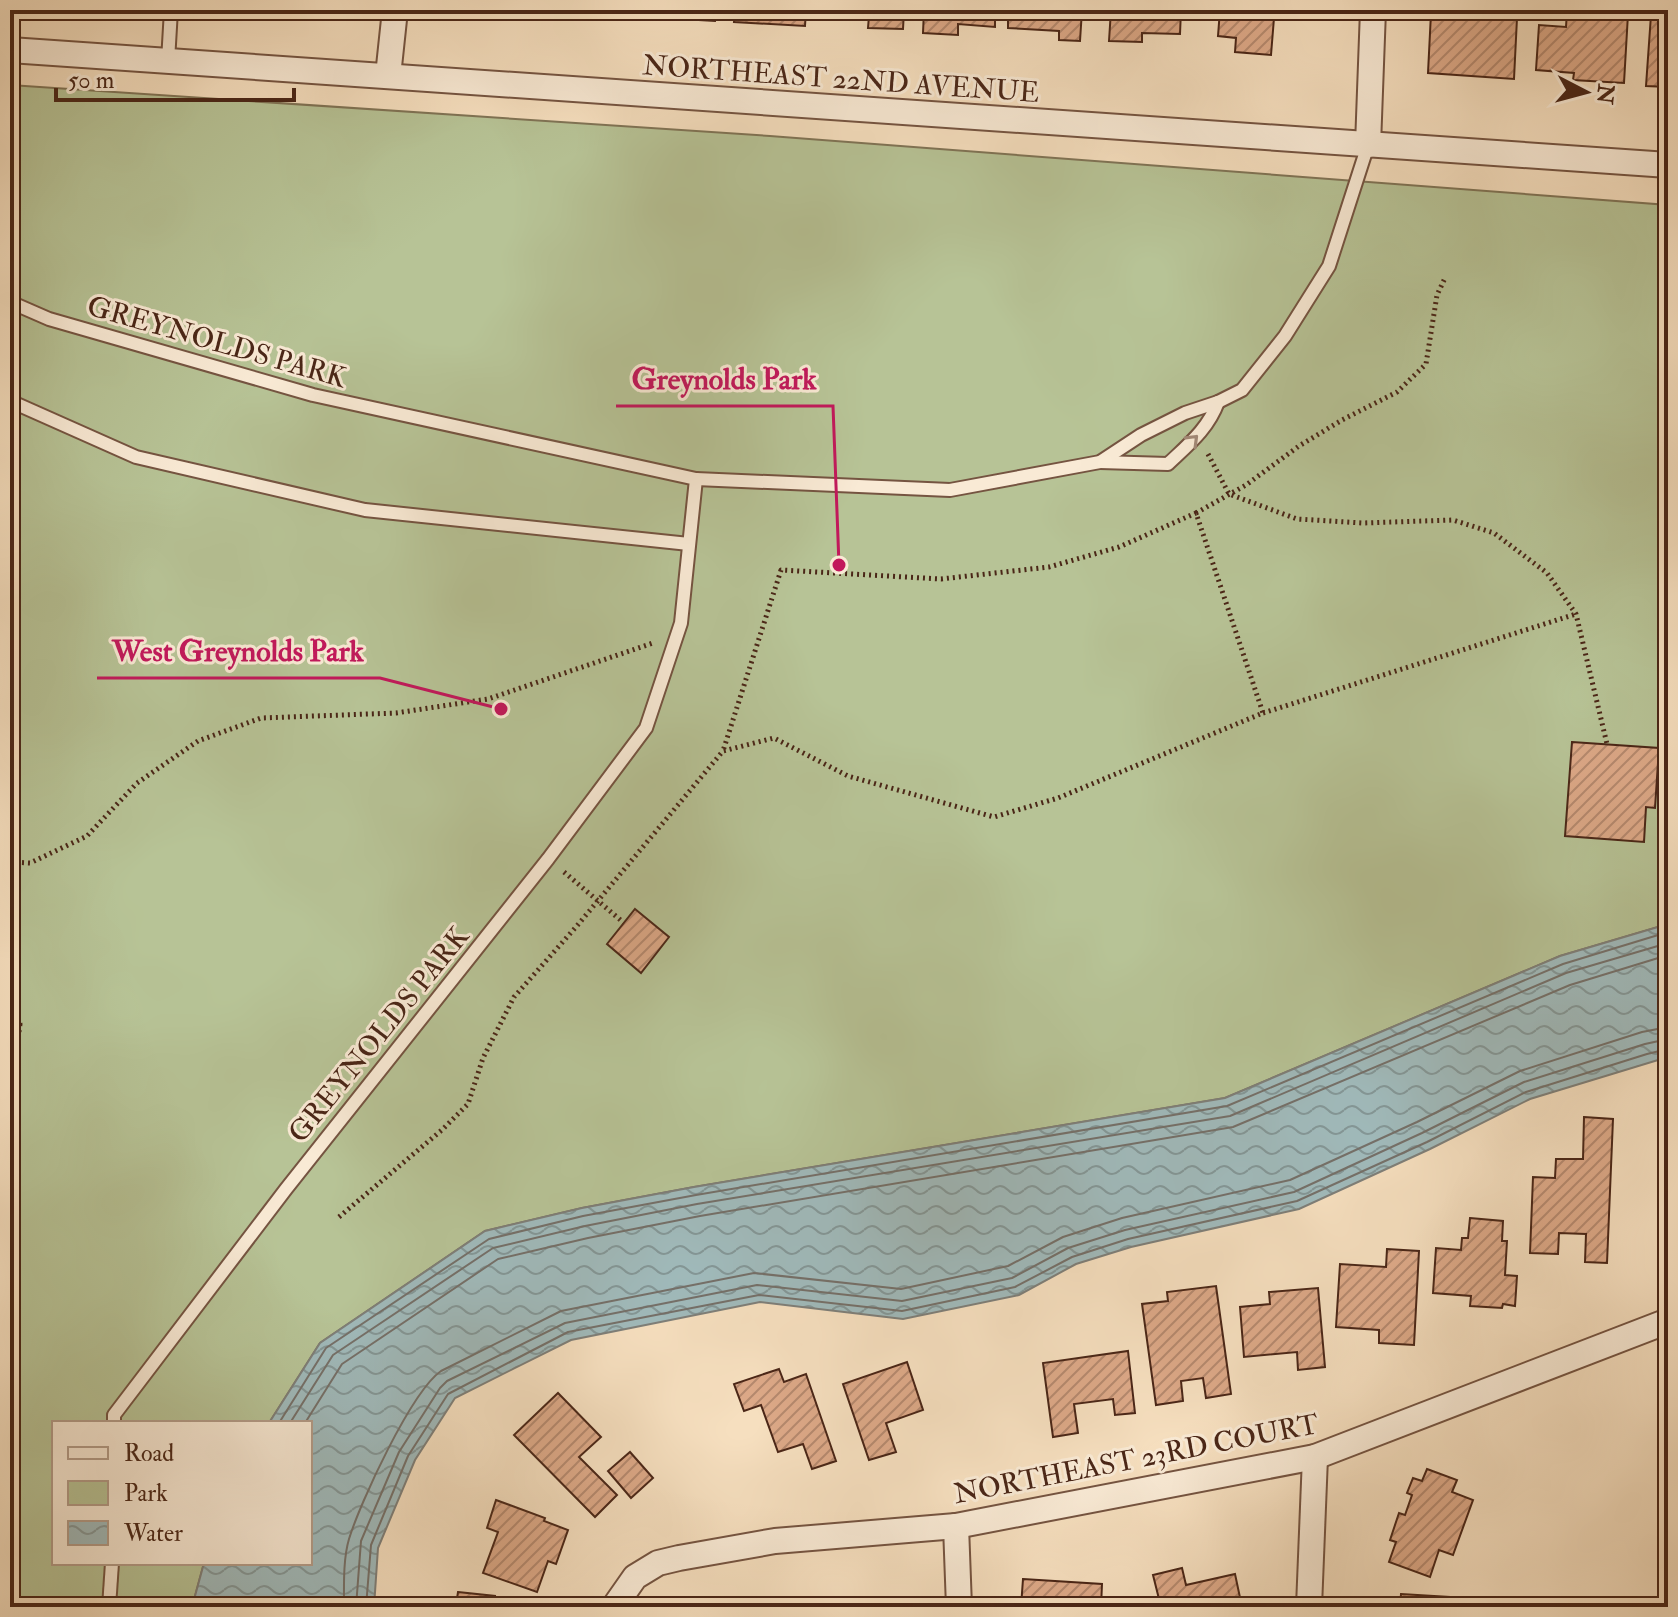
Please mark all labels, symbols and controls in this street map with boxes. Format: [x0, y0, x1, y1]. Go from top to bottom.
street label: NORTHEAST 22ND AVENUE [641, 48, 1040, 111]
scale bar [56, 52, 294, 102]
north arrow [1546, 52, 1626, 132]
text: 50 m [68, 65, 115, 96]
text: N [1590, 82, 1620, 106]
street label: GREYNOLDS PARK [83, 289, 351, 396]
callout: Greynolds Park [616, 352, 833, 406]
text: Greynolds Park [631, 361, 817, 398]
one-way arrow [1184, 435, 1198, 449]
callout: West Greynolds Park [97, 624, 380, 678]
text: West Greynolds Park [111, 633, 365, 670]
street label: GREYNOLDS PARK [281, 920, 477, 1150]
street label: NORTHEAST 23RD COURT [951, 1407, 1322, 1512]
legend [52, 1421, 312, 1565]
text: Road [124, 1438, 174, 1469]
text: Park [124, 1478, 168, 1509]
text: Water [123, 1518, 183, 1549]

